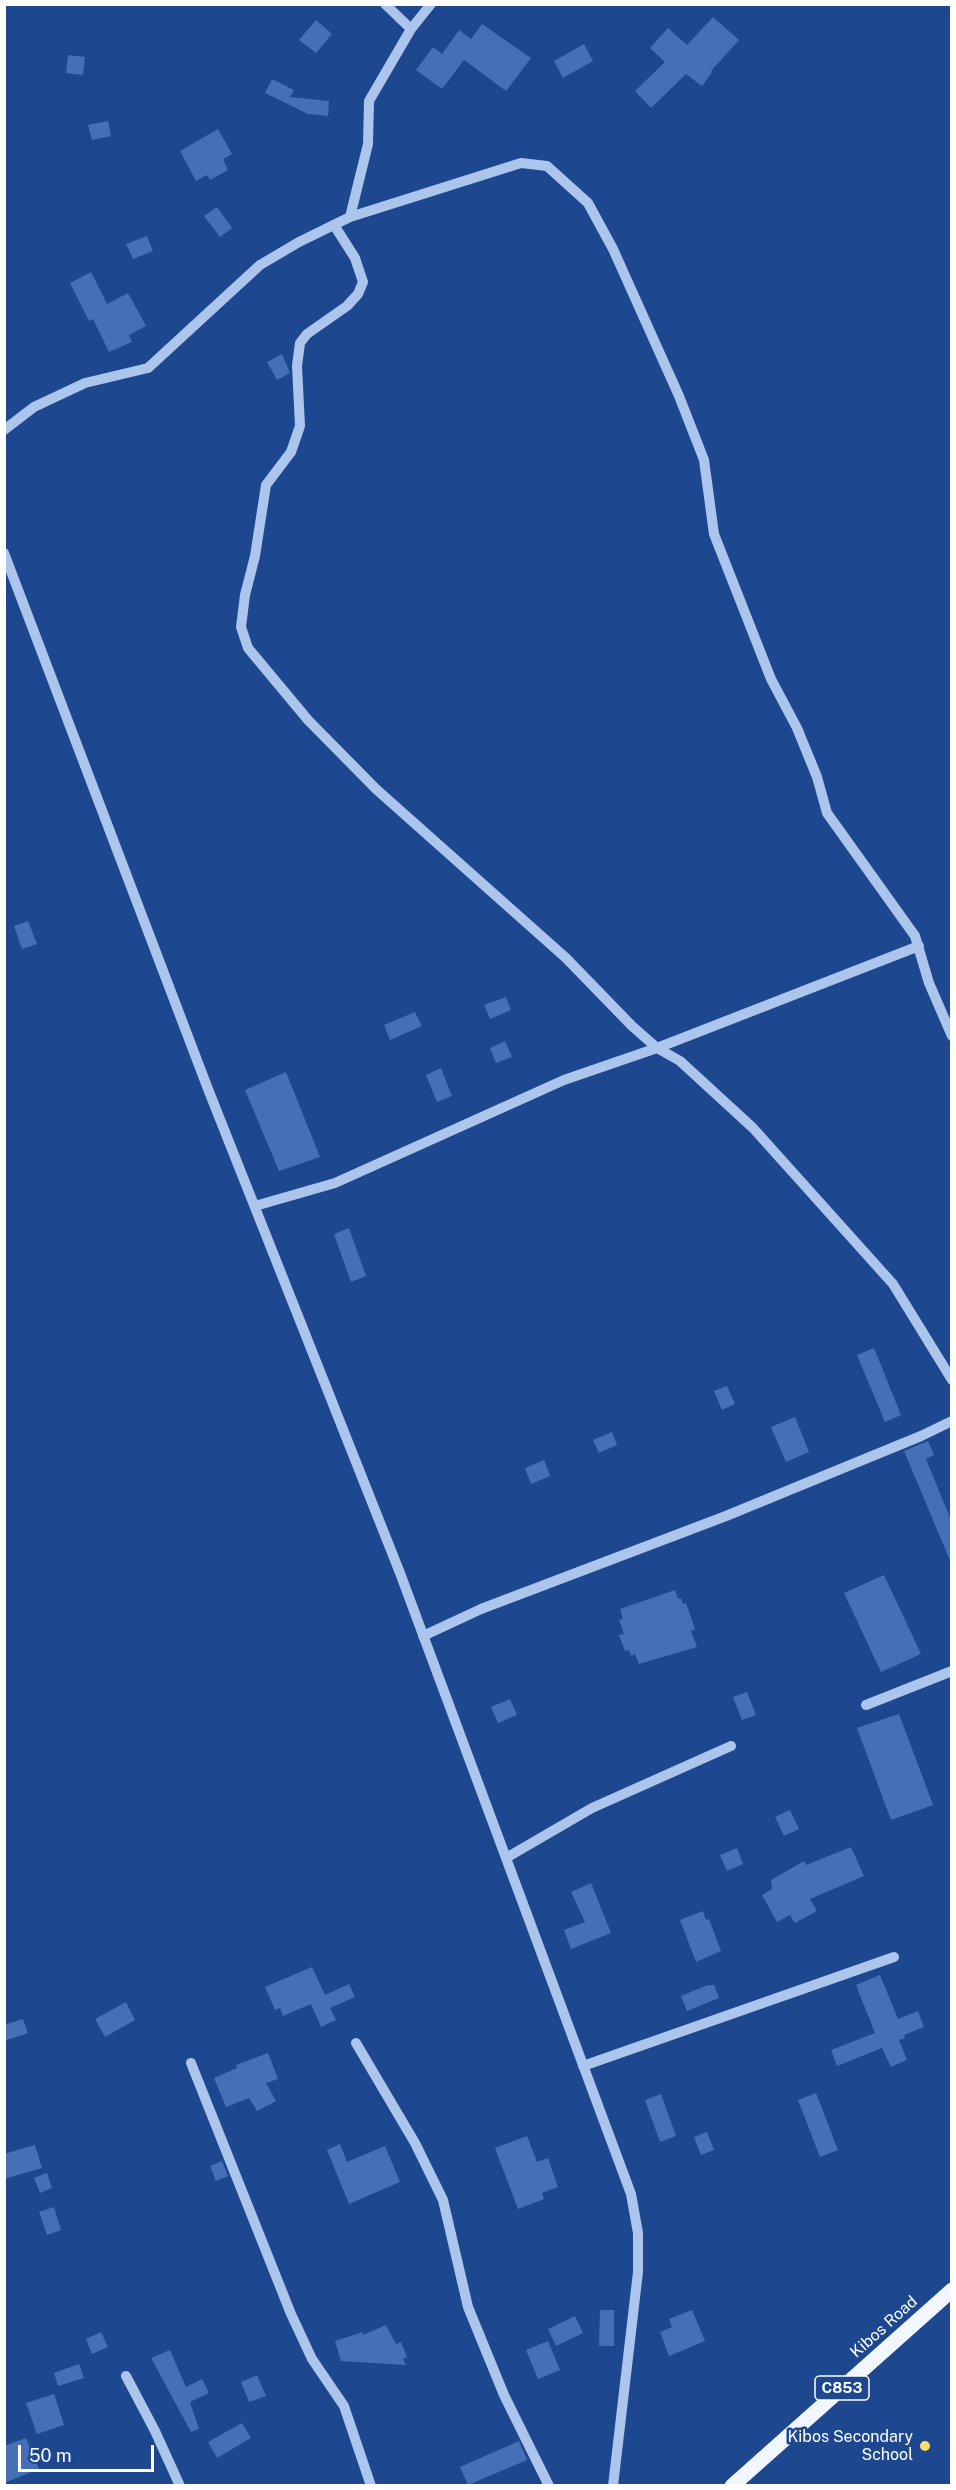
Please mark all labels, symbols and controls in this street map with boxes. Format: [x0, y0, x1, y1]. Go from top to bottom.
street label: Kibos Road [847, 2292, 921, 2362]
road number: C853 [815, 2376, 869, 2400]
place label: Kibos Secondary School [787, 2427, 913, 2465]
scale bar [21, 2433, 158, 2471]
marker: Kibos Secondary School [918, 2439, 932, 2453]
text: 50 m [29, 2445, 72, 2466]

